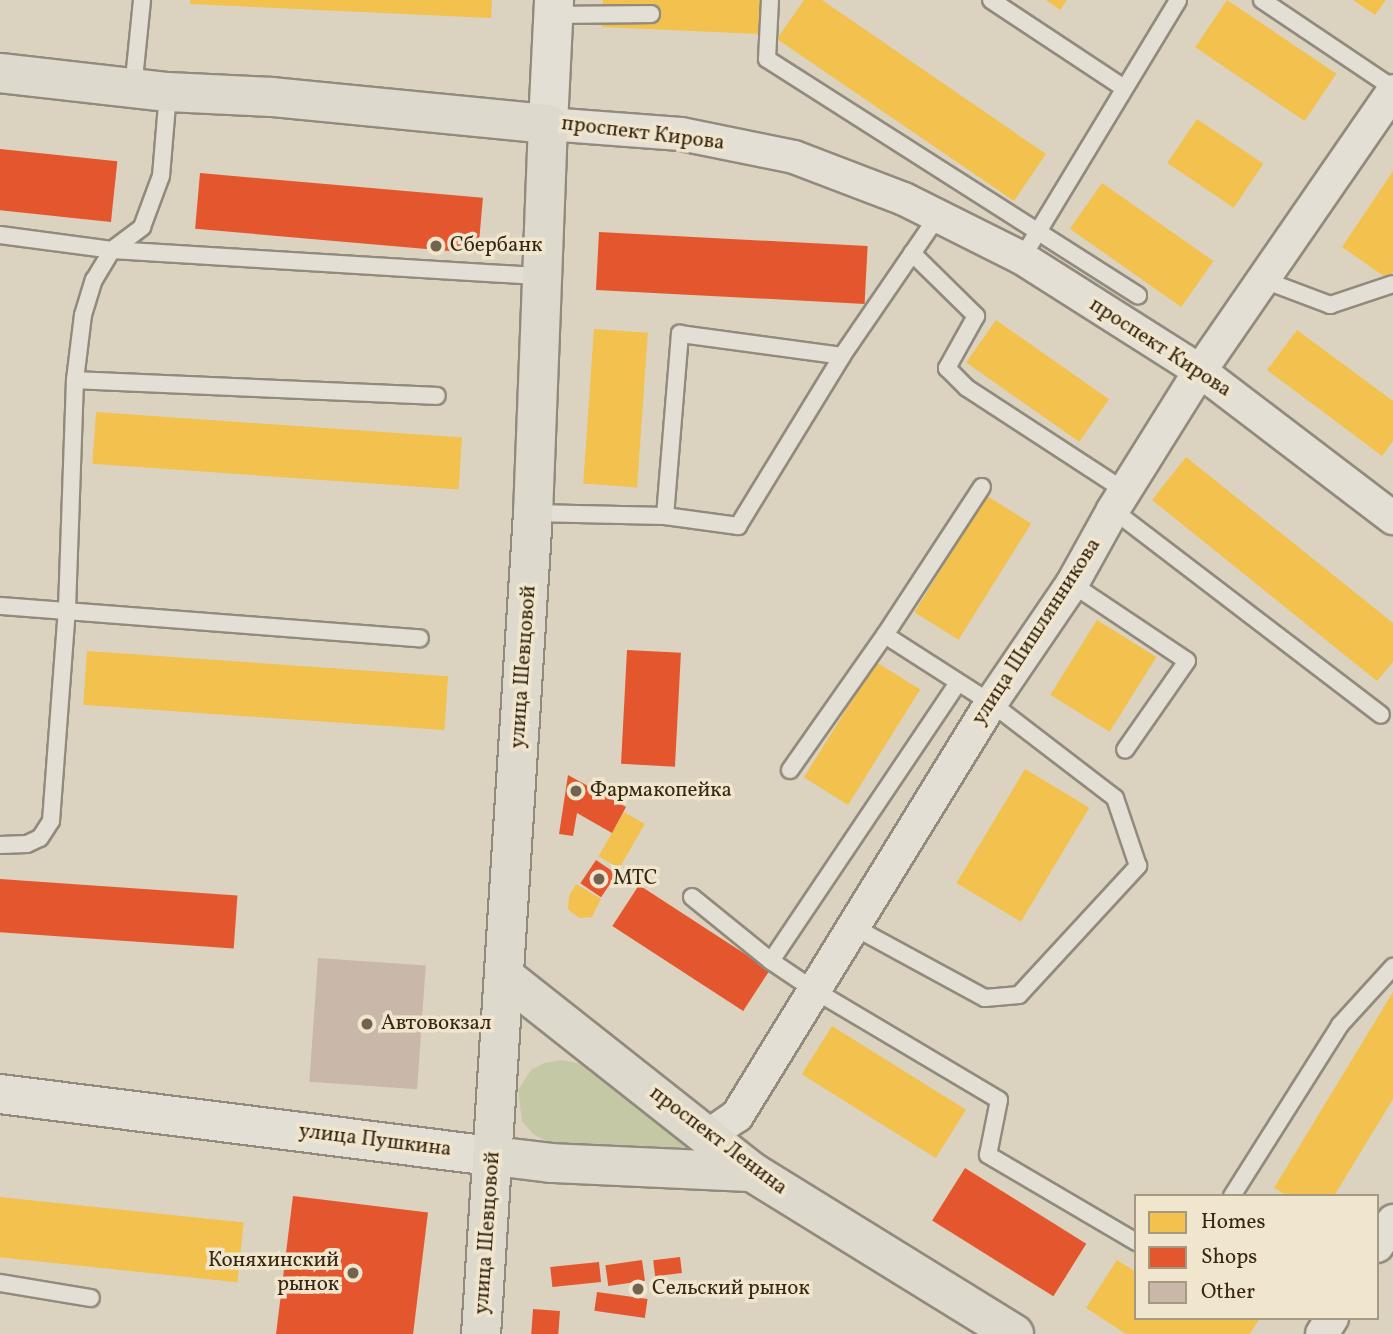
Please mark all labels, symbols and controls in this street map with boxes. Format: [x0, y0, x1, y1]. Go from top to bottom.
street label: проспект Кирова [560, 111, 726, 157]
place label: Сбербанк [450, 233, 542, 259]
marker: Сбербанк [428, 238, 444, 254]
street label: проспект Кирова [1084, 293, 1236, 403]
street label: улица Шишлянникова [967, 534, 1107, 730]
street label: улица Шевцовой [506, 585, 542, 749]
place label: Фармакопейка [590, 778, 732, 804]
marker: Фармакопейка [568, 783, 584, 799]
place label: МТС [613, 866, 658, 892]
marker: МТС [591, 871, 607, 887]
place label: Автовокзал [381, 1011, 491, 1037]
marker: Автовокзал [359, 1016, 375, 1032]
street label: проспект Ленина [644, 1081, 792, 1201]
street label: улица Пушкина [297, 1119, 453, 1163]
street label: улица Шевцовой [470, 1151, 506, 1315]
legend [1134, 1194, 1379, 1320]
text: Homes [1201, 1208, 1266, 1237]
text: Shops [1201, 1243, 1257, 1272]
place label: Коняхинский рынок [208, 1248, 339, 1298]
marker: Коняхинский рынок [345, 1265, 361, 1281]
place label: Сельский рынок [652, 1276, 810, 1302]
text: Other [1201, 1278, 1255, 1307]
marker: Сельский рынок [630, 1281, 646, 1297]

